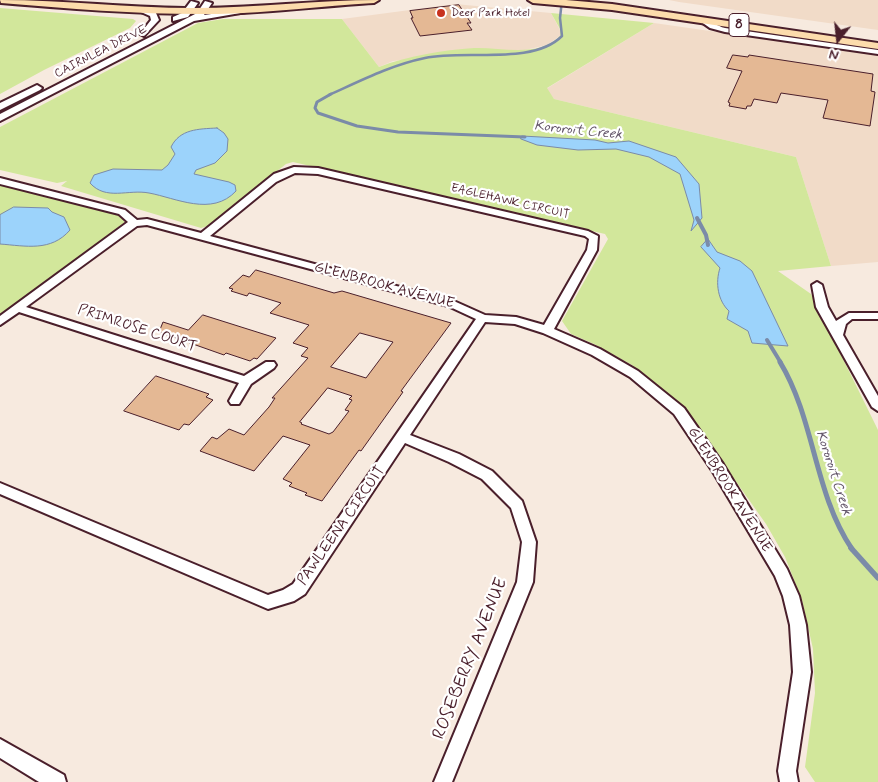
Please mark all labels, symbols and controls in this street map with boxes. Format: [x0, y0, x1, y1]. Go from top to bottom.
place label: Deer Park Hotel [451, 6, 530, 20]
marker: Deer Park Hotel [435, 7, 447, 19]
road number: 8 [729, 14, 749, 36]
north arrow [813, 15, 863, 65]
street label: CAIRNLEA DRIVE [52, 22, 150, 82]
text: N [827, 44, 841, 64]
water label: Kororoit Creek [533, 118, 623, 144]
street label: EAGLEHAWK CIRCUIT [449, 181, 571, 223]
street label: GLENBROOK AVENUE [312, 259, 456, 313]
street label: PRIMROSE COURT [75, 301, 199, 357]
street label: GLENBROOK AVENUE [683, 424, 775, 556]
water label: Kororoit Creek [811, 428, 855, 518]
street label: PAWLEENA CIRCUIT [294, 463, 390, 589]
street label: ROSEBERRY AVENUE [429, 575, 513, 743]

